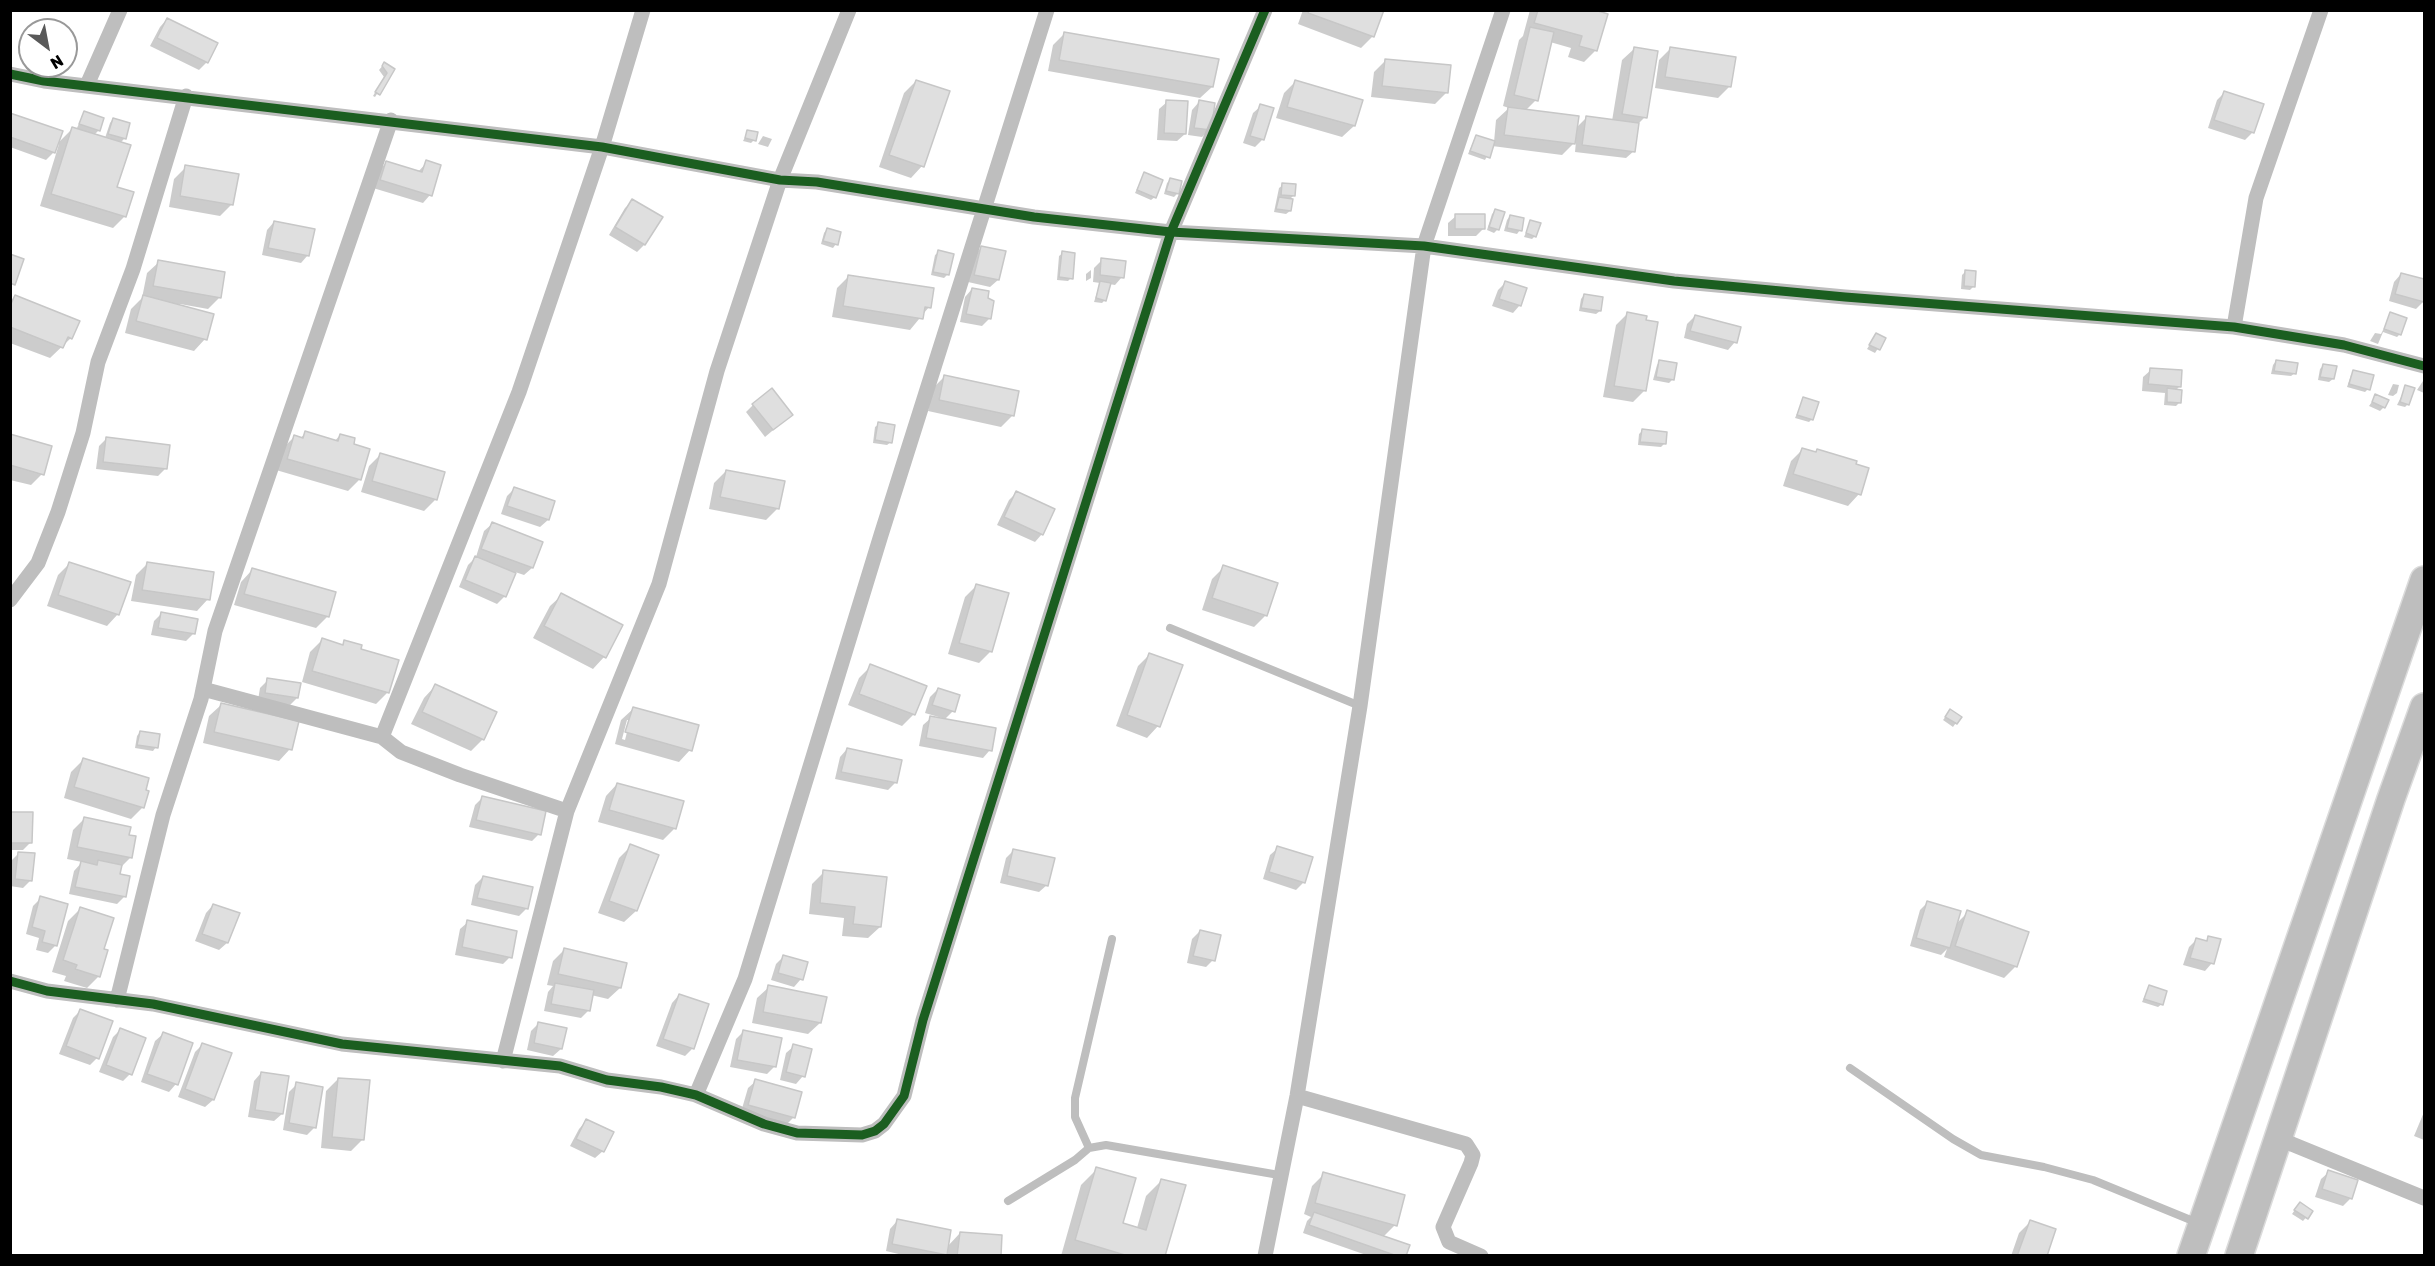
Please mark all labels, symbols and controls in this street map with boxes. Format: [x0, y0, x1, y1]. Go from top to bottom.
north arrow [18, 18, 78, 78]
text: N [47, 51, 67, 73]

